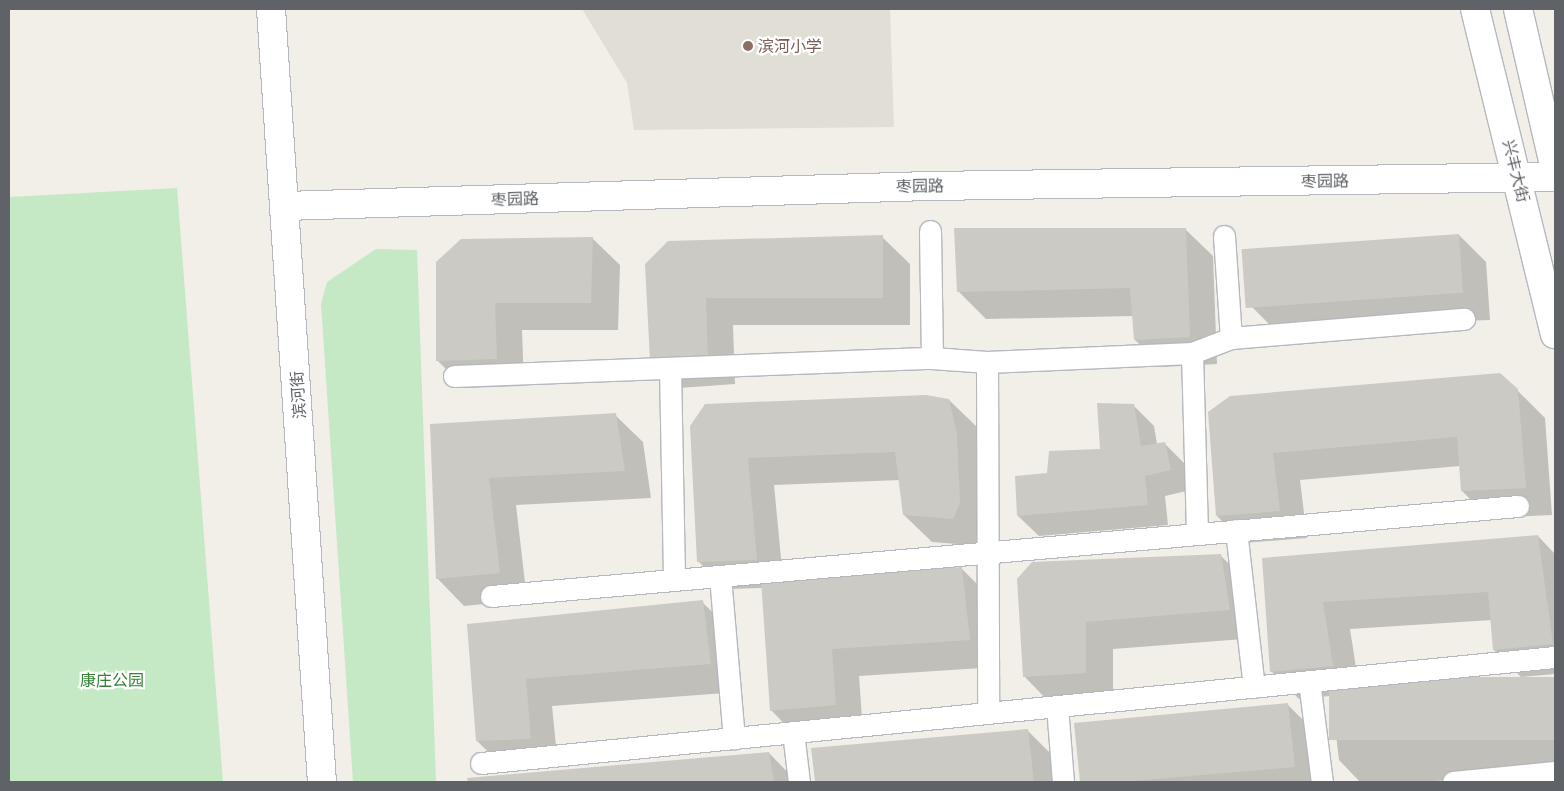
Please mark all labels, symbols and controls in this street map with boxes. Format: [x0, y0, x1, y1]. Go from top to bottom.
place label: 滨河小学 [758, 36, 822, 56]
marker: 滨河小学 [742, 40, 754, 52]
street label: 兴丰大街 [1499, 138, 1533, 204]
street label: 枣园路 [1301, 171, 1349, 191]
street label: 枣园路 [896, 176, 944, 196]
street label: 枣园路 [491, 189, 539, 209]
street label: 滨河街 [287, 370, 309, 420]
park label: 康庄公园 [80, 670, 144, 690]

